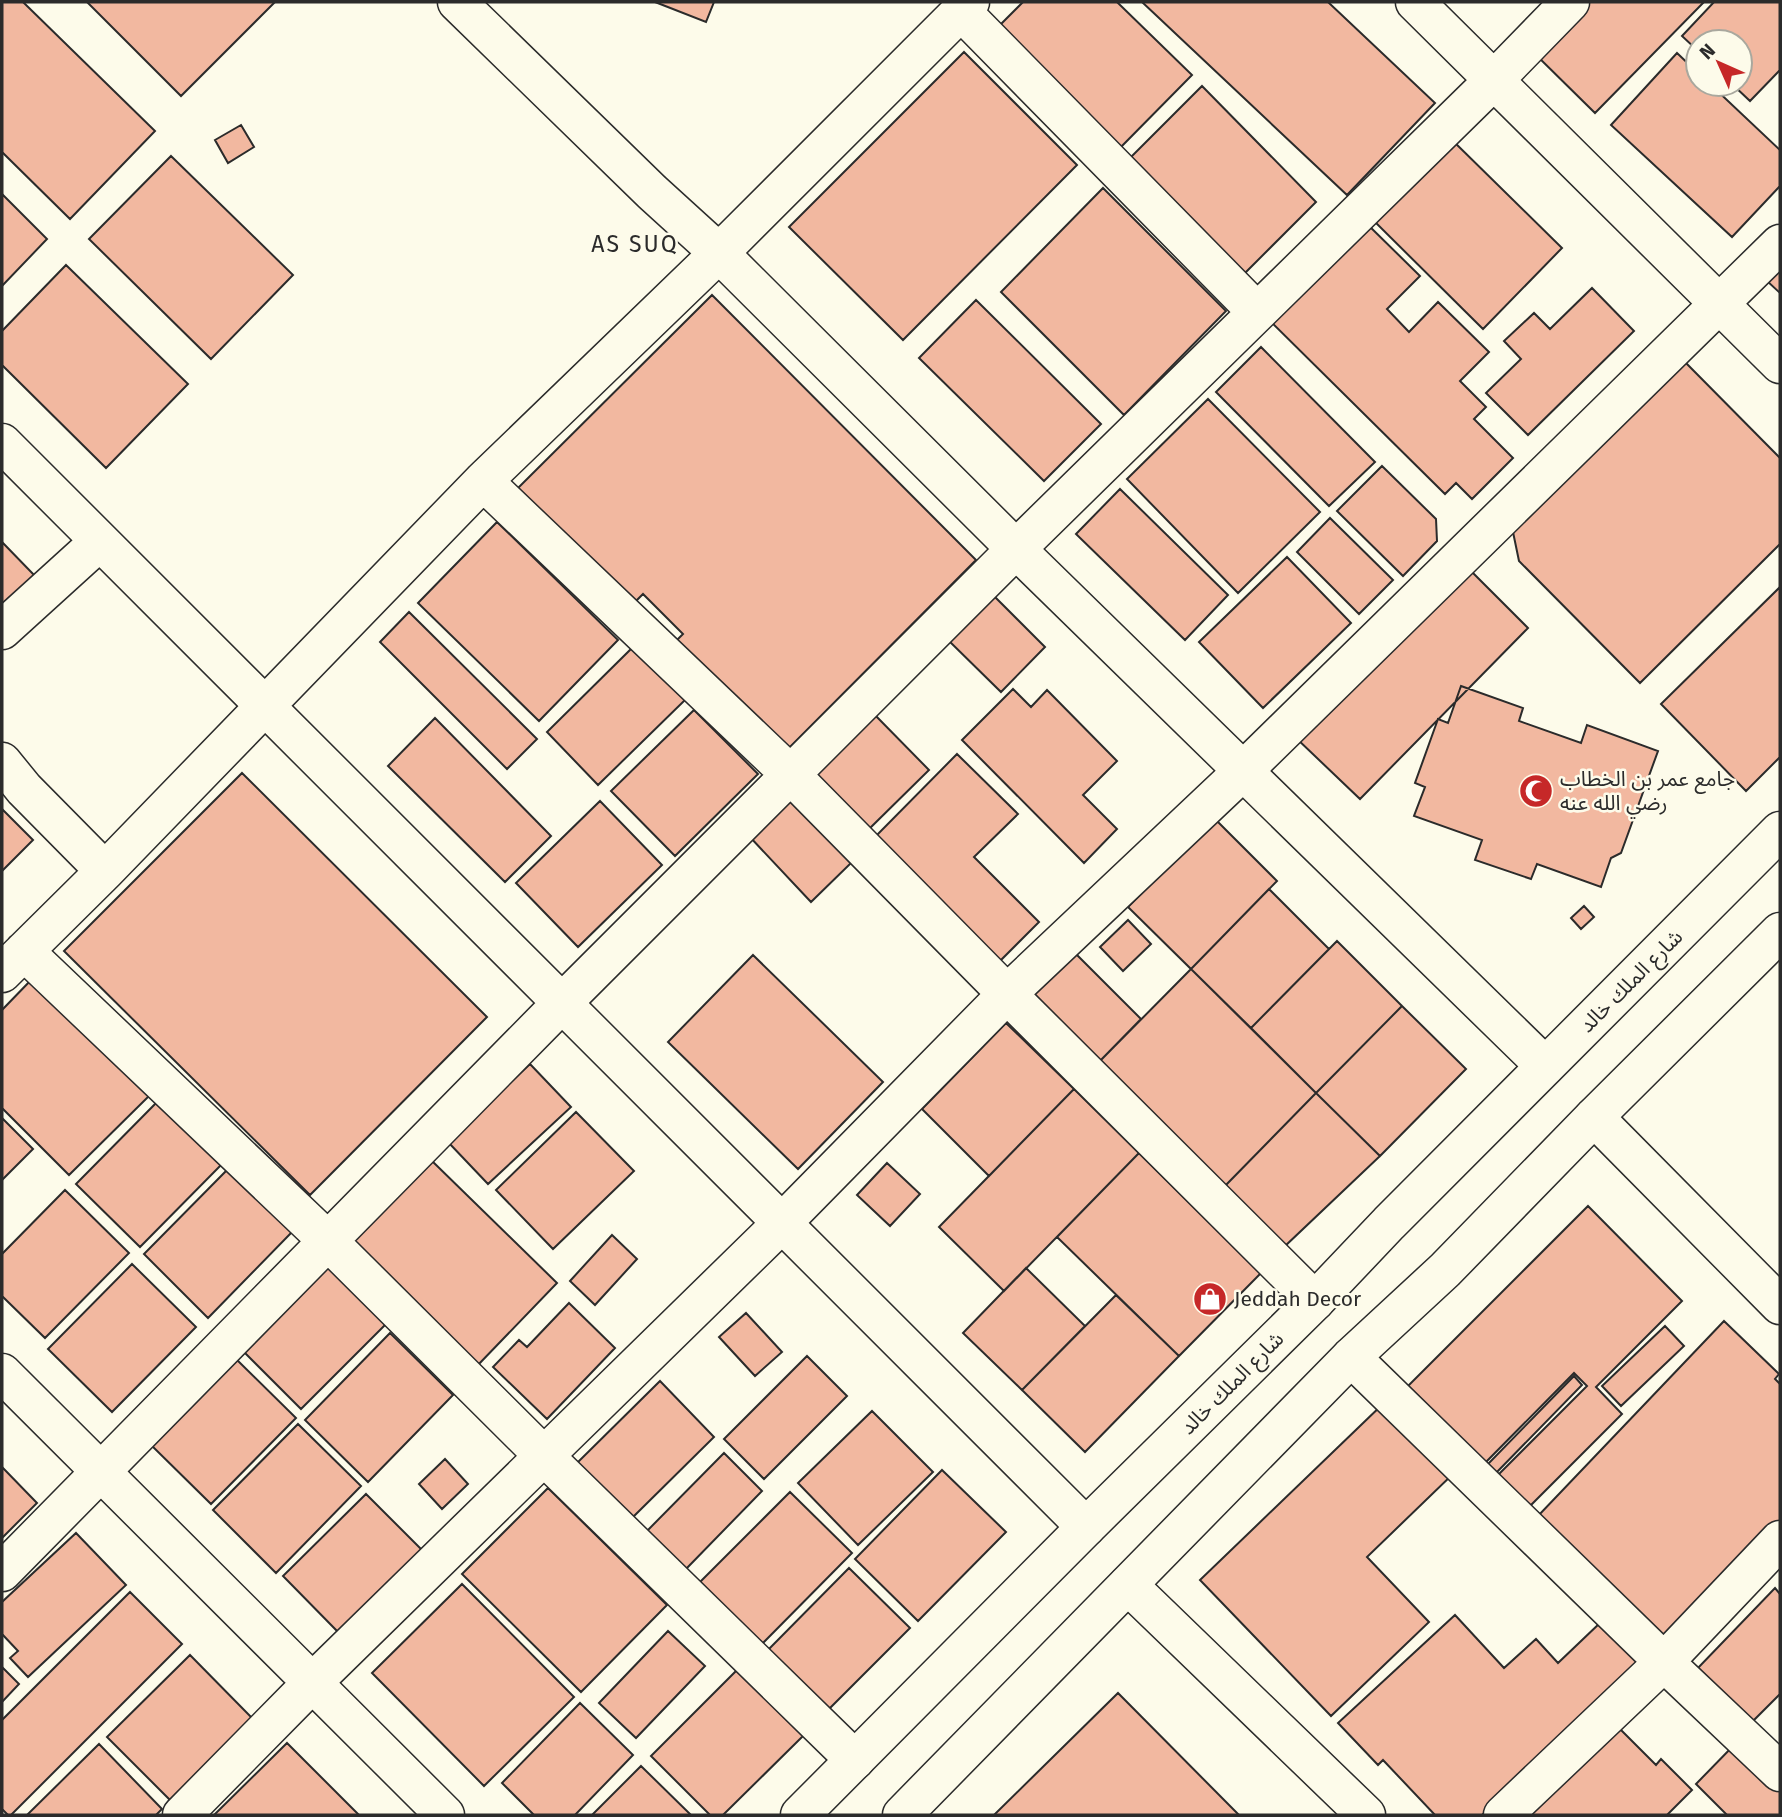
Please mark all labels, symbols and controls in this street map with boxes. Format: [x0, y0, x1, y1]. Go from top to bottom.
north arrow [1684, 28, 1754, 98]
text: N [1695, 39, 1720, 64]
district label: AS SUQ [591, 230, 679, 258]
place label: جامع عمر بن الخطاب رضي الله عنه [1560, 766, 1735, 819]
mosque icon: جامع عمر بن الخطاب رضي الله عنه [1517, 772, 1555, 810]
street label: شارع الملك خالد [1574, 924, 1689, 1039]
shop icon: Jeddah Decor [1191, 1280, 1229, 1318]
place label: Jeddah Decor [1234, 1286, 1361, 1312]
street label: شارع الملك خالد [1175, 1326, 1290, 1441]

